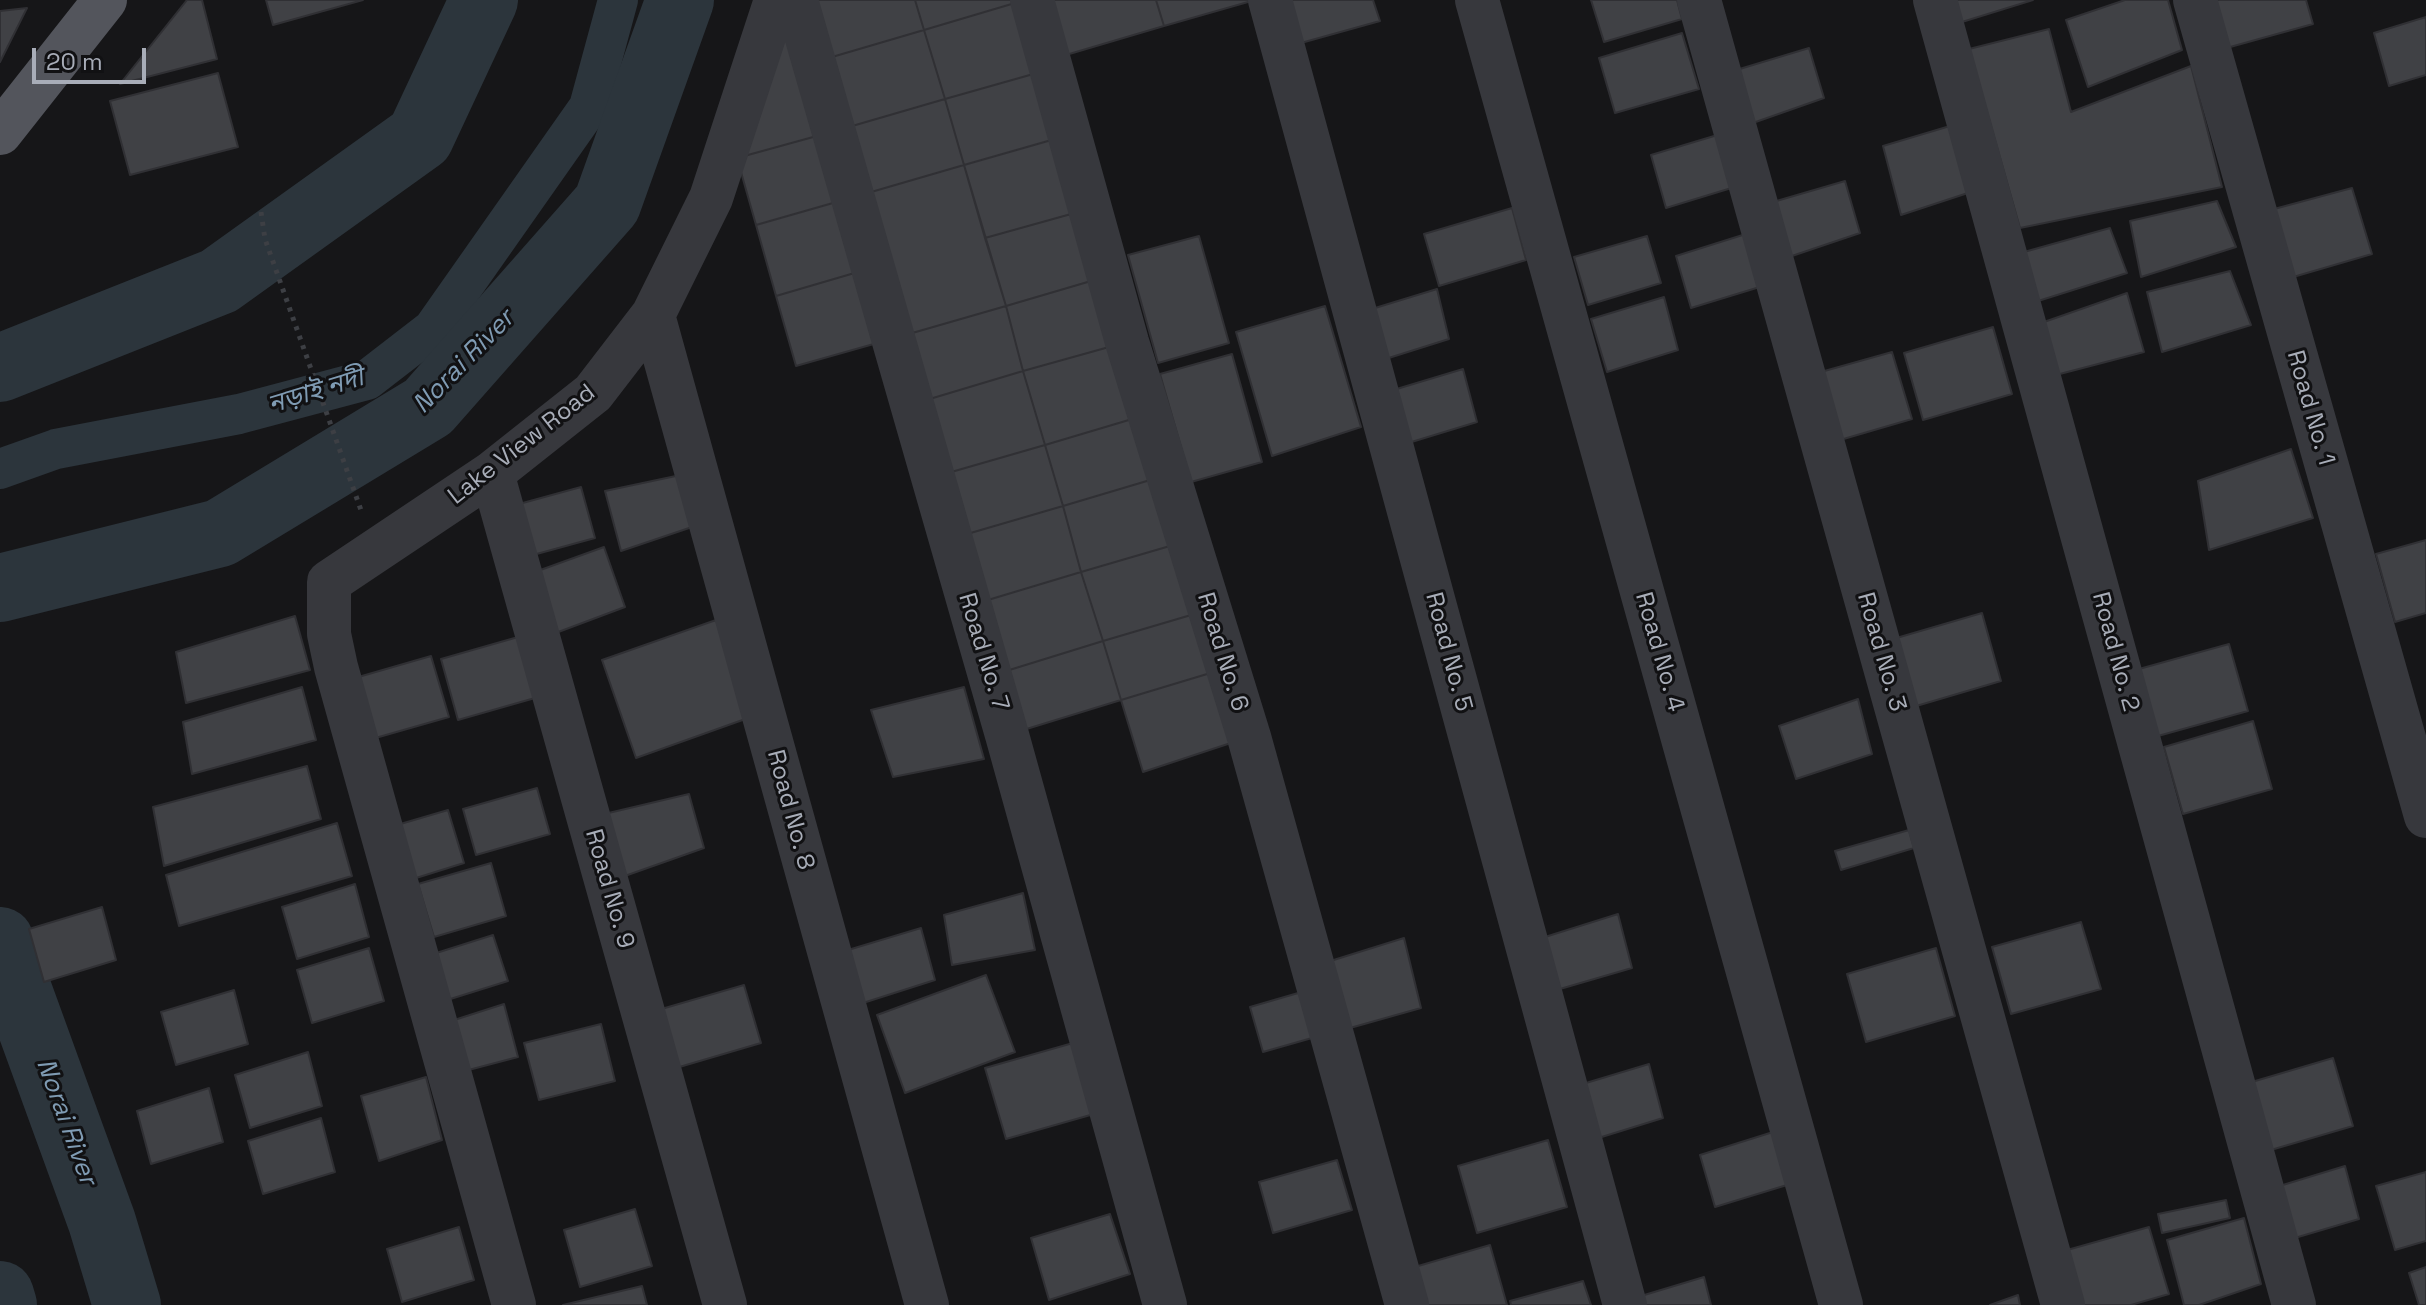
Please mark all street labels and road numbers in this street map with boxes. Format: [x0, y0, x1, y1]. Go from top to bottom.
street label: Road No. 1 [2280, 347, 2340, 469]
street label: Lake View Road [443, 379, 601, 511]
street label: Road No. 6 [1190, 589, 1254, 715]
street label: Road No. 5 [1418, 589, 1478, 715]
street label: Road No. 4 [1628, 589, 1690, 715]
street label: Road No. 3 [1850, 589, 1912, 715]
street label: Road No. 2 [2085, 589, 2145, 715]
street label: Road No. 7 [951, 590, 1015, 714]
street label: Road No. 8 [760, 747, 820, 873]
street label: Road No. 9 [578, 826, 640, 952]

